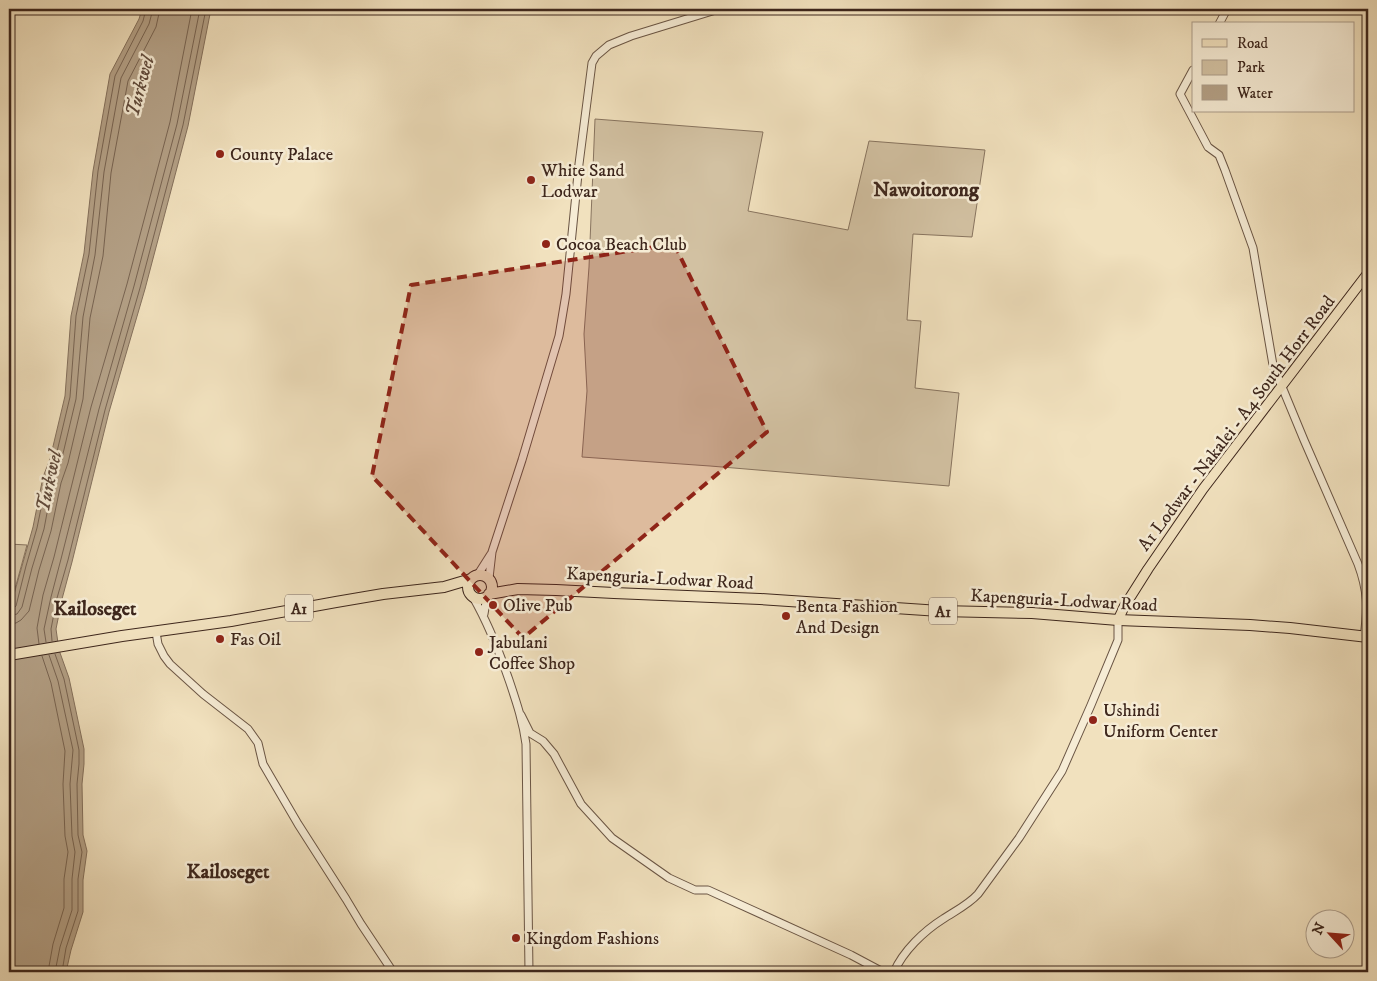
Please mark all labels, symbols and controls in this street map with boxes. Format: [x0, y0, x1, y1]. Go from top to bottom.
legend [1192, 22, 1354, 112]
text: Road [1237, 34, 1269, 53]
water label: Turkwel [121, 52, 160, 119]
text: Park [1237, 58, 1266, 77]
text: Water [1236, 84, 1273, 103]
place label: County Palace [230, 144, 333, 166]
marker: County Palace [214, 148, 226, 160]
place label: White Sand Lodwar [540, 160, 625, 203]
marker: White Sand Lodwar [525, 174, 537, 186]
district label: Nawoitorong [873, 178, 980, 203]
place label: Cocoa Beach Club [556, 234, 687, 256]
marker: Cocoa Beach Club [540, 238, 552, 250]
street label: A1 Lodwar - Nakalei - A4 South Horr Road [1133, 292, 1340, 556]
water label: Turkwel [32, 447, 68, 514]
street label: Kapenguria-Lodwar Road [566, 563, 754, 595]
street label: Kapenguria-Lodwar Road [970, 585, 1158, 617]
road number: A1 [285, 594, 313, 622]
place label: Olive Pub [503, 595, 572, 617]
place label: Benta Fashion And Design [796, 596, 898, 639]
district label: Kailoseget [54, 597, 137, 622]
road number: A1 [929, 598, 957, 624]
marker: Olive Pub [487, 599, 499, 611]
marker: Benta Fashion And Design [780, 610, 792, 622]
place label: Fas Oil [230, 629, 281, 651]
place label: Jabulani Coffee Shop [487, 632, 575, 675]
marker: Fas Oil [214, 633, 226, 645]
marker: Jabulani Coffee Shop [473, 646, 485, 658]
place label: Ushindi Uniform Center [1103, 700, 1218, 743]
marker: Ushindi Uniform Center [1087, 714, 1099, 726]
district label: Kailoseget [187, 860, 270, 885]
north arrow [1304, 908, 1354, 958]
text: N [1309, 919, 1330, 938]
place label: Kingdom Fashions [526, 928, 659, 950]
marker: Kingdom Fashions [510, 932, 522, 944]

